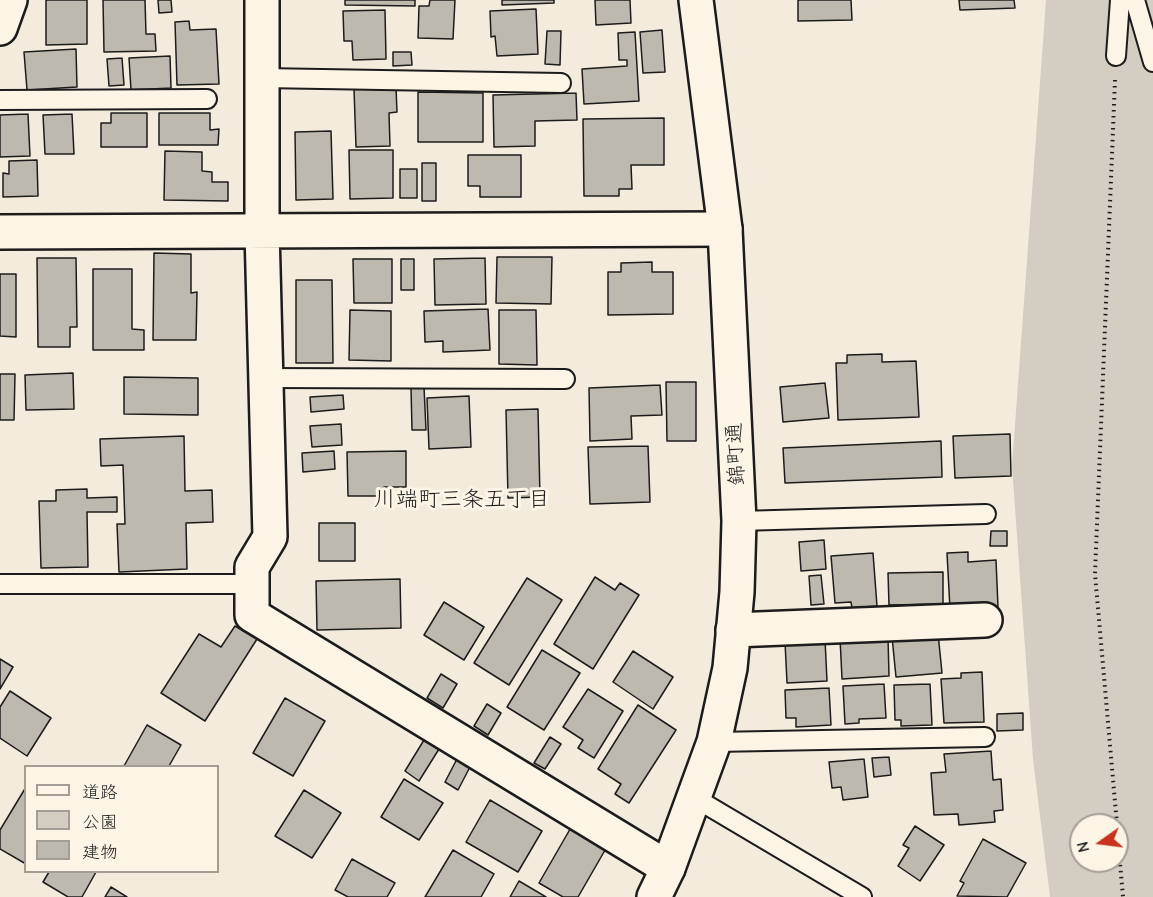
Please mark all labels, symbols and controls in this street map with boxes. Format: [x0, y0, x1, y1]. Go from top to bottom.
street label: 錦町通 [722, 422, 750, 486]
district label: 川端町三条五丁目 [374, 487, 550, 513]
legend [24, 765, 219, 873]
text: 道路 [82, 782, 118, 803]
text: 公園 [82, 812, 118, 833]
north arrow [1069, 813, 1129, 873]
text: N [1073, 840, 1093, 854]
text: 建物 [82, 842, 118, 863]

